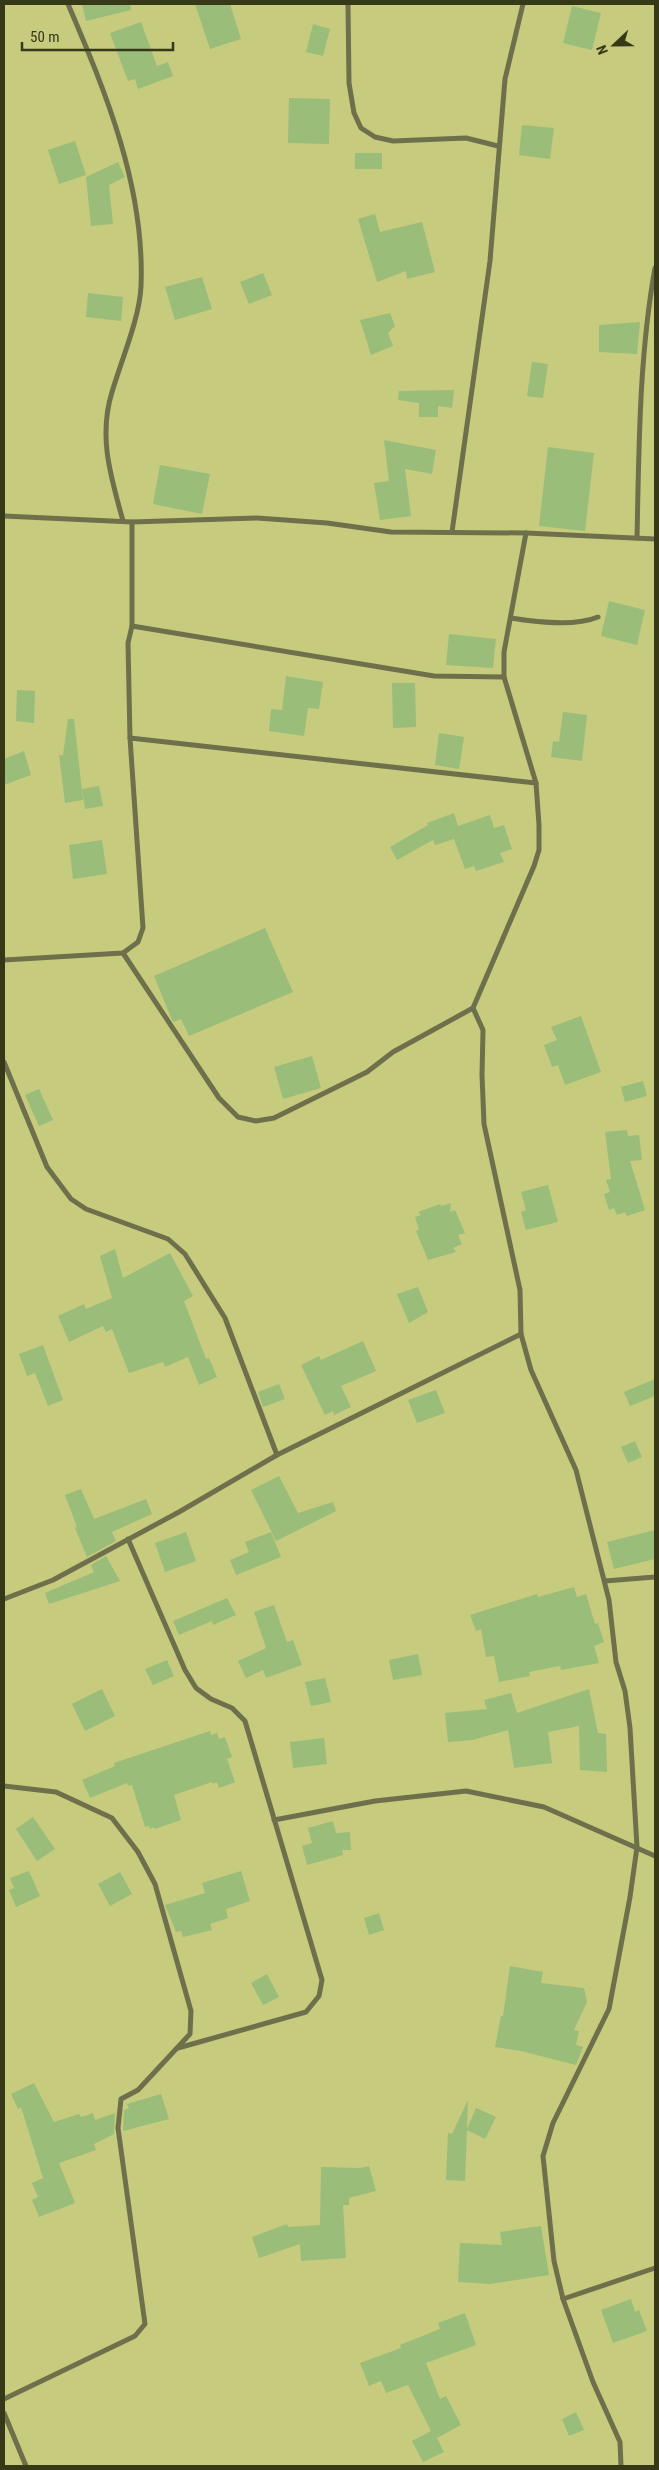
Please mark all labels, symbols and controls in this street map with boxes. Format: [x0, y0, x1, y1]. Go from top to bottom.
scale bar [22, 20, 174, 52]
north arrow [589, 20, 639, 70]
text: 50 m [30, 28, 60, 46]
text: N [593, 43, 611, 57]

